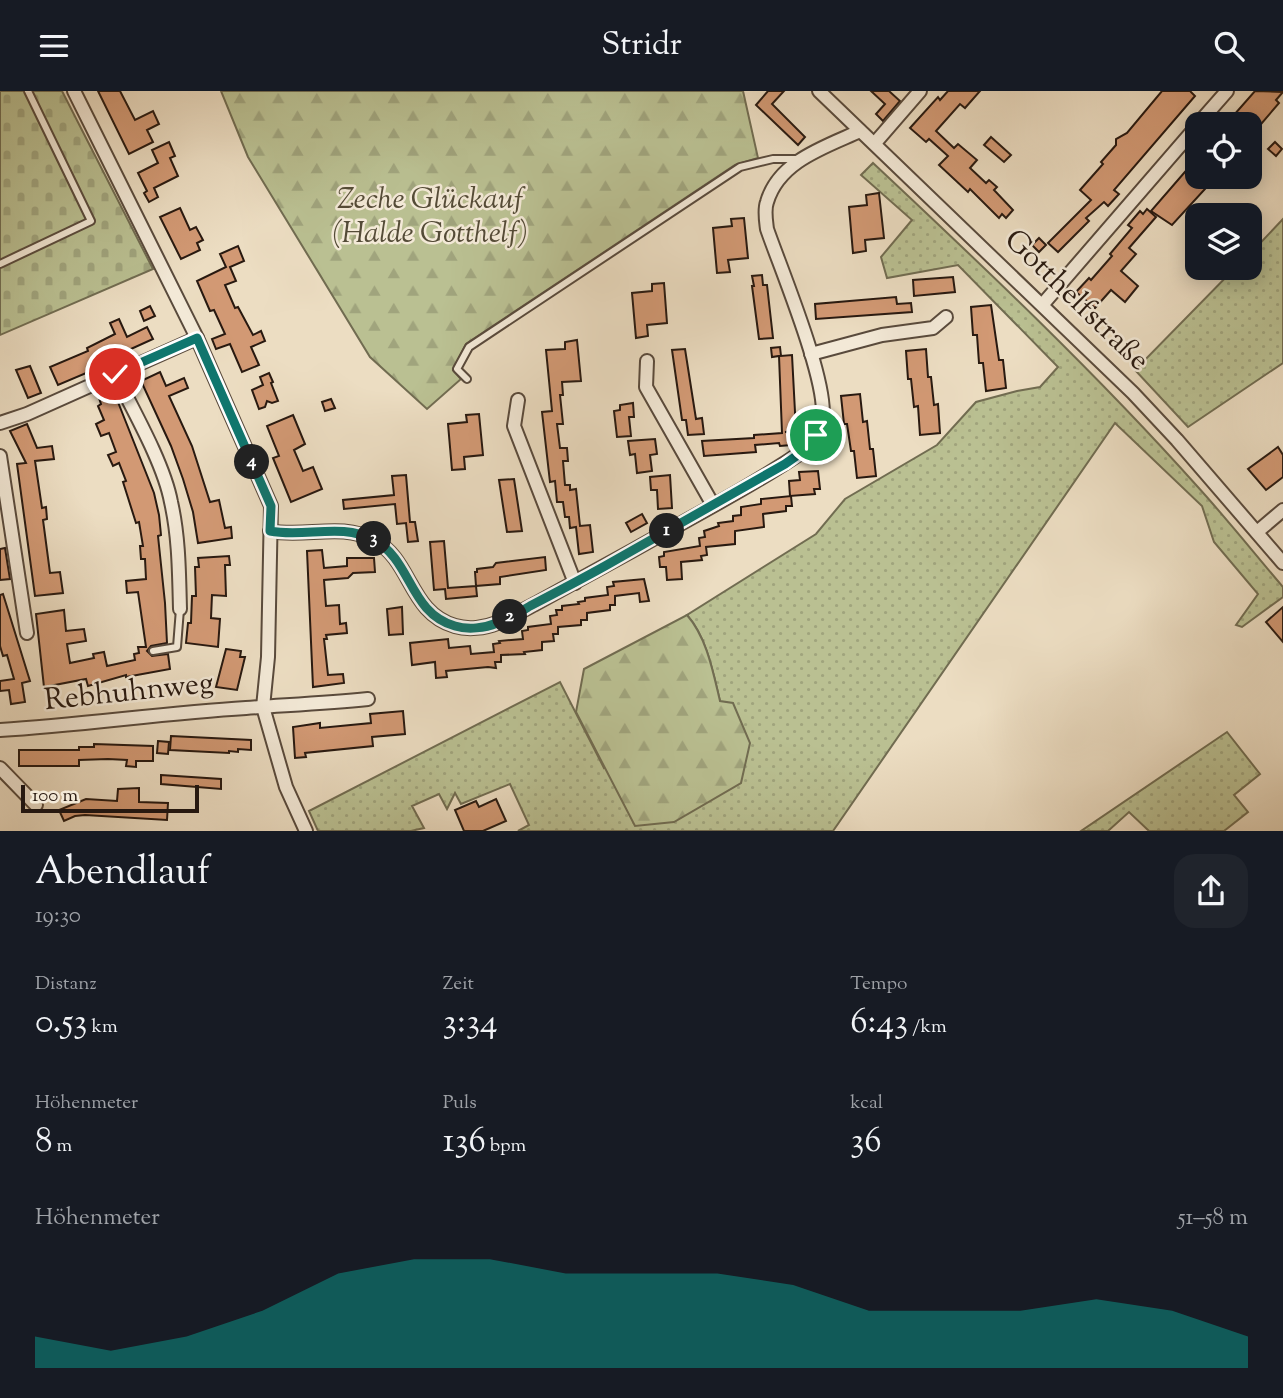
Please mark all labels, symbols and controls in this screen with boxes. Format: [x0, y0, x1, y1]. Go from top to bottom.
text: Stridr [601, 23, 682, 69]
icon: menu [35, 27, 73, 65]
icon: search [1210, 27, 1248, 65]
map controls [1185, 112, 1262, 280]
button: locate [1185, 112, 1262, 189]
park label: Zeche Glückauf (Halde Gotthelf) [332, 179, 528, 256]
button: layers [1185, 203, 1262, 280]
street label: Gotthelfstraße [993, 220, 1159, 382]
pin [85, 344, 145, 404]
icon: check [96, 355, 134, 393]
pin [786, 405, 846, 465]
icon: arrive [797, 416, 835, 454]
pin: 4 [234, 445, 270, 479]
text: 4 [247, 448, 256, 475]
pin: 1 [650, 513, 684, 549]
text: 1 [663, 517, 670, 544]
pin: 3 [356, 521, 392, 557]
text: 3 [370, 525, 377, 552]
pin: 2 [492, 599, 528, 635]
text: 2 [505, 603, 514, 630]
street label: Rebhuhnweg [42, 663, 216, 723]
scale bar [21, 782, 200, 814]
text: 100 m [32, 783, 78, 810]
text: Abendlauf [35, 847, 210, 901]
button: share [1174, 854, 1248, 928]
text: 19:30 [35, 900, 81, 933]
text: Distanz [35, 971, 97, 998]
text: Zeit [443, 971, 474, 998]
text: Tempo [850, 971, 907, 998]
text: 0.53 [35, 998, 88, 1049]
text: 3:34 [443, 998, 498, 1049]
text: 6:43 [850, 998, 908, 1049]
text: km [88, 1014, 118, 1041]
text: /km [908, 1014, 947, 1041]
text: Höhenmeter [35, 1090, 138, 1117]
text: Puls [443, 1090, 477, 1117]
text: kcal [850, 1090, 883, 1117]
text: 8 [35, 1117, 53, 1168]
text: 136 [443, 1117, 486, 1168]
text: 36 [850, 1117, 882, 1168]
text: m [53, 1133, 72, 1160]
text: bpm [486, 1133, 526, 1160]
text: Höhenmeter [35, 1202, 160, 1235]
text: 51–58 m [1178, 1202, 1248, 1235]

